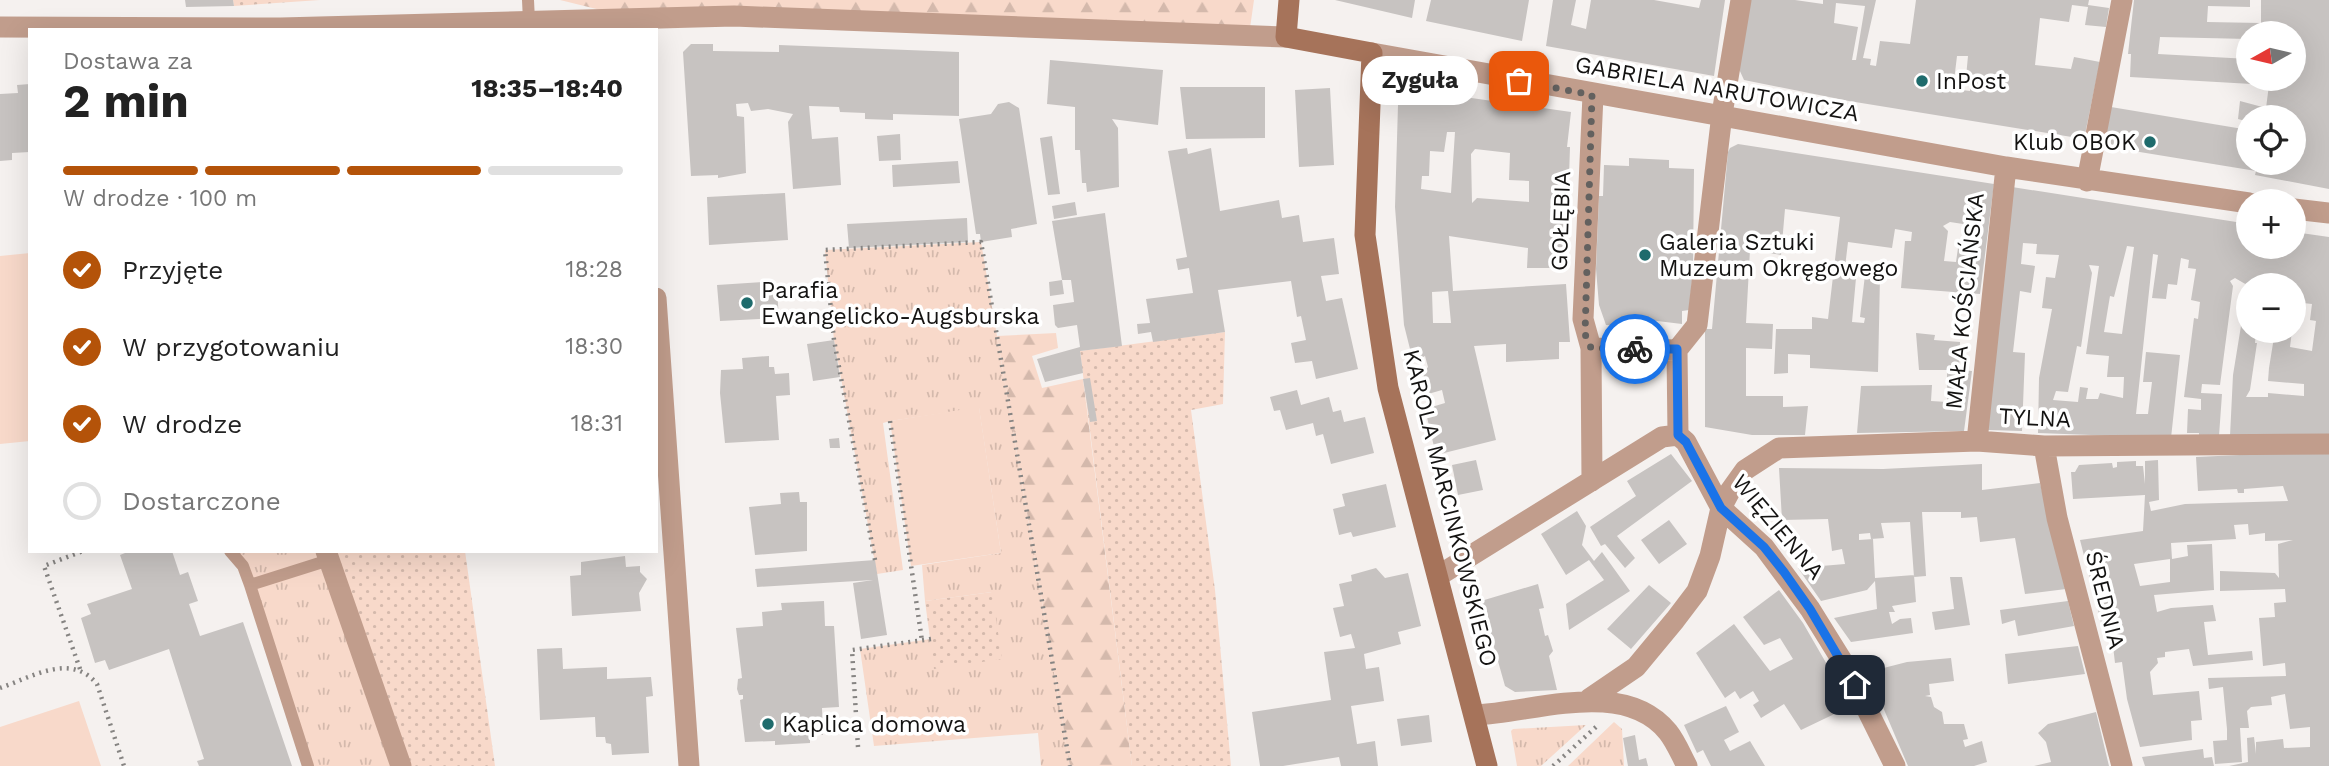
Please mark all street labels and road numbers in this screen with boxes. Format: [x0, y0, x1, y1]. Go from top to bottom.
street label: GABRIELA NARUTOWICZA [1573, 51, 1861, 127]
street label: GOŁĘBIA [1546, 171, 1576, 271]
street label: MAŁA KOŚCIAŃSKA [1939, 191, 1990, 411]
street label: KAROLA MARCINKOWSKIEGO [1397, 347, 1503, 669]
street label: TYLNA [1998, 403, 2072, 433]
street label: WIĘZIENNA [1726, 469, 1830, 585]
street label: ŚREDNIA [2080, 548, 2131, 652]

